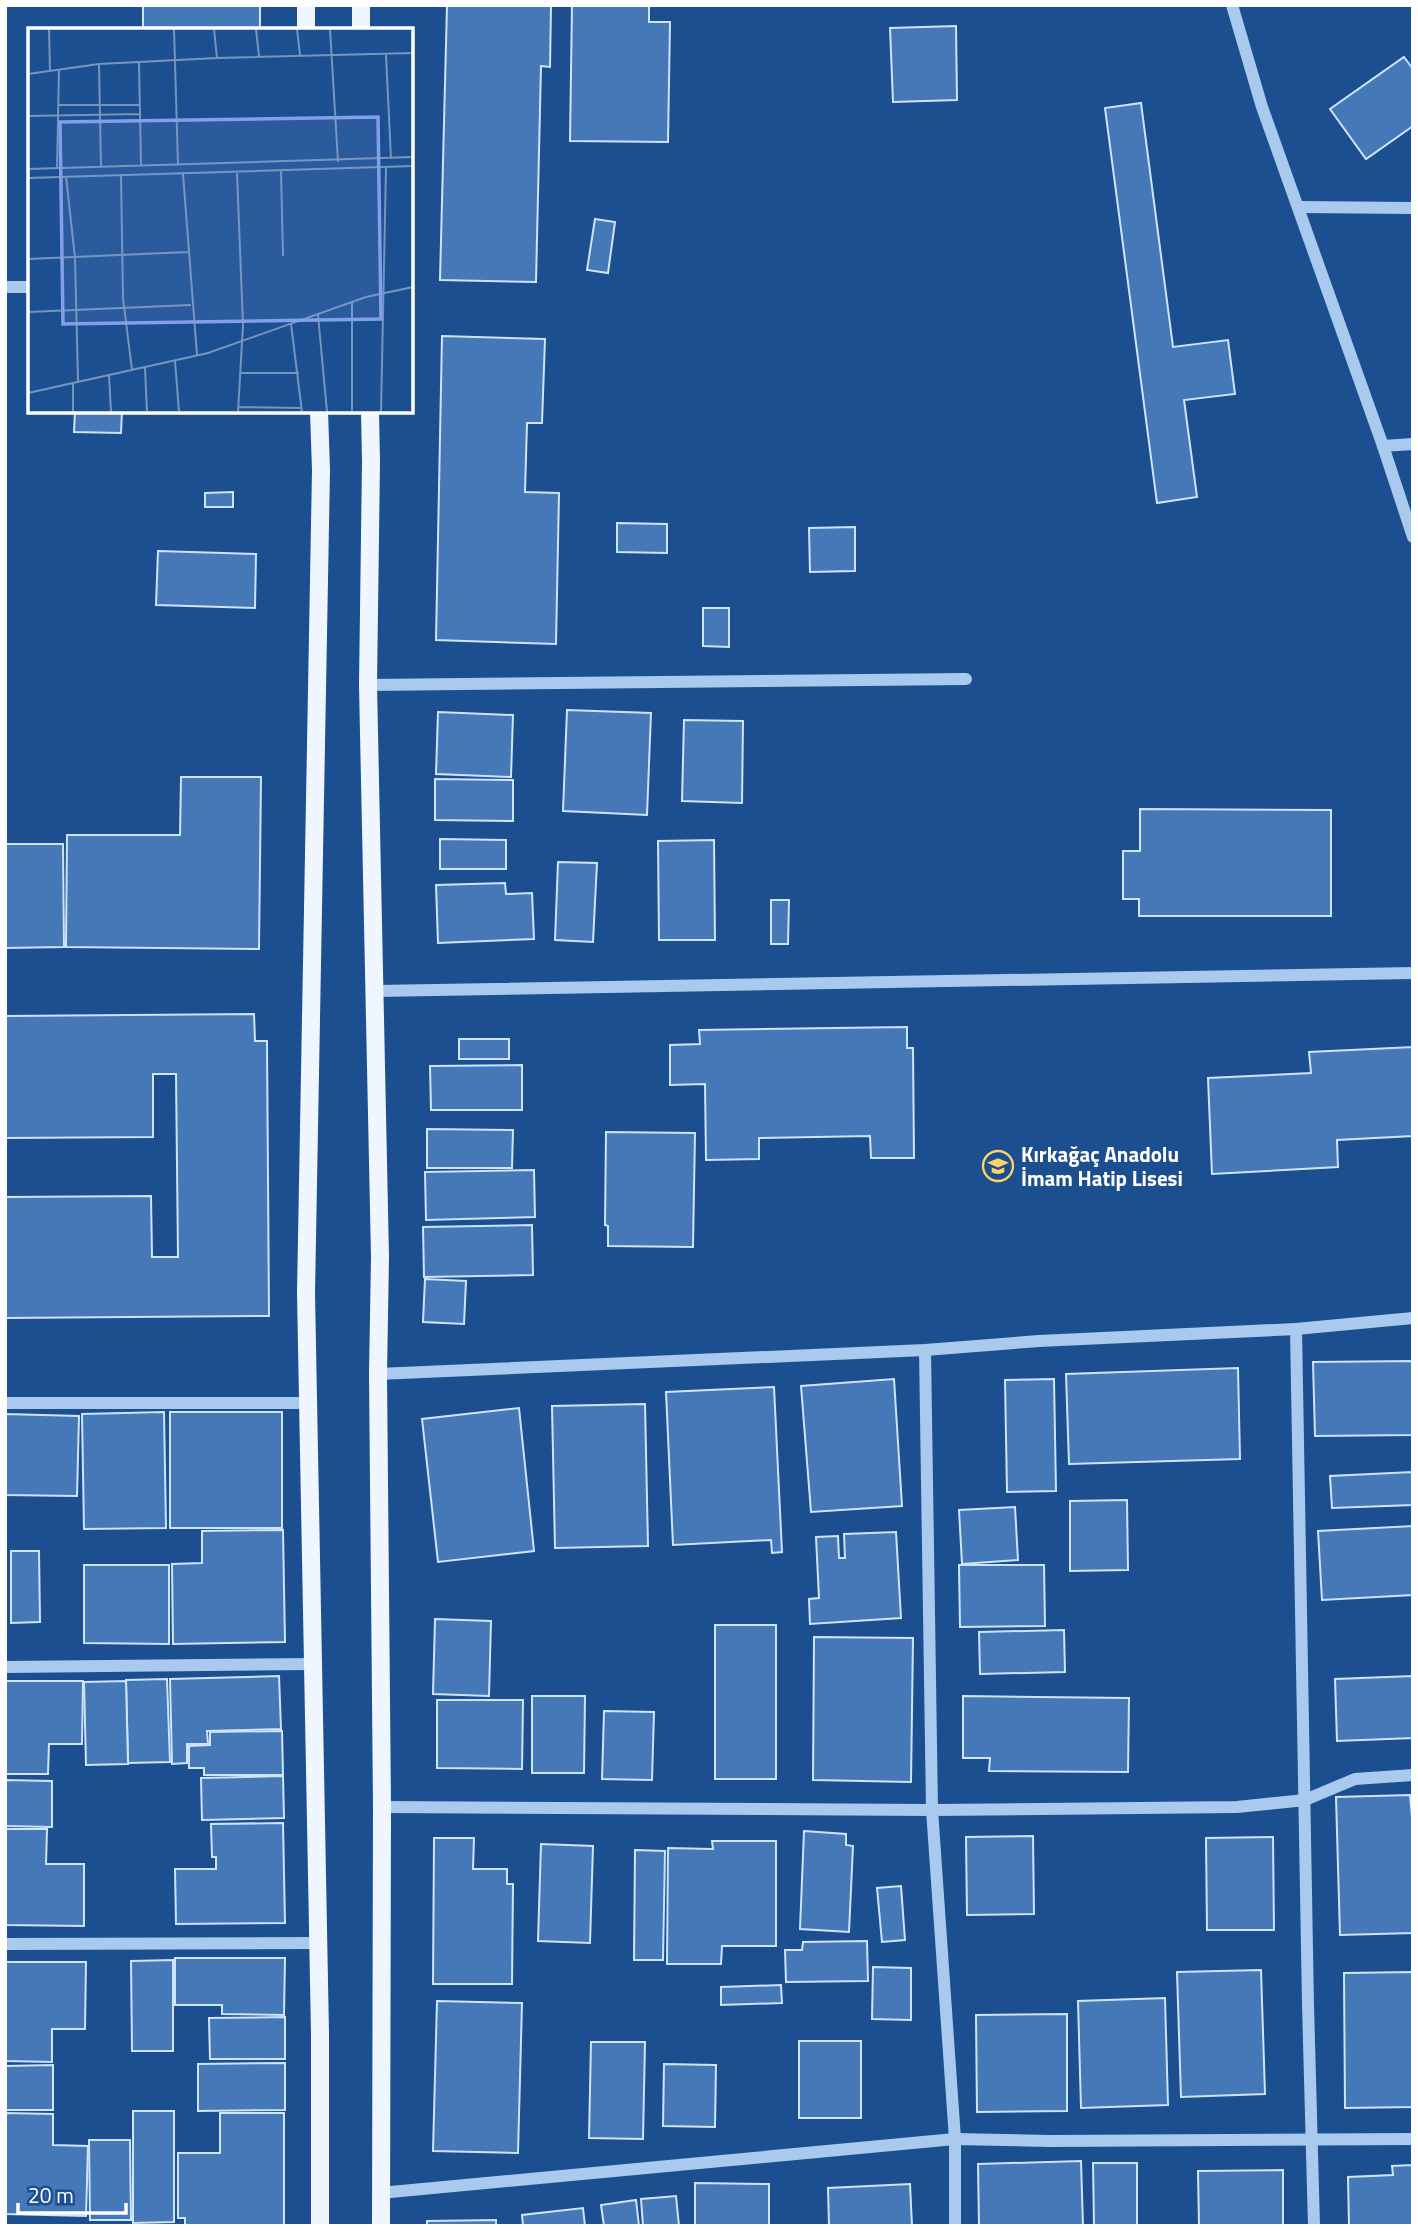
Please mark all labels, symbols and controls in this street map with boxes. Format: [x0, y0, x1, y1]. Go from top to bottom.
inset map [28, 28, 413, 413]
place label: Kırkağaç Anadolu İmam Hatip Lisesi [1021, 1138, 1183, 1194]
school or university icon: Kırkağaç Anadolu İmam Hatip Lisesi [981, 1149, 1015, 1183]
scale bar [18, 2172, 126, 2216]
text: 20 m [28, 2179, 74, 2211]

